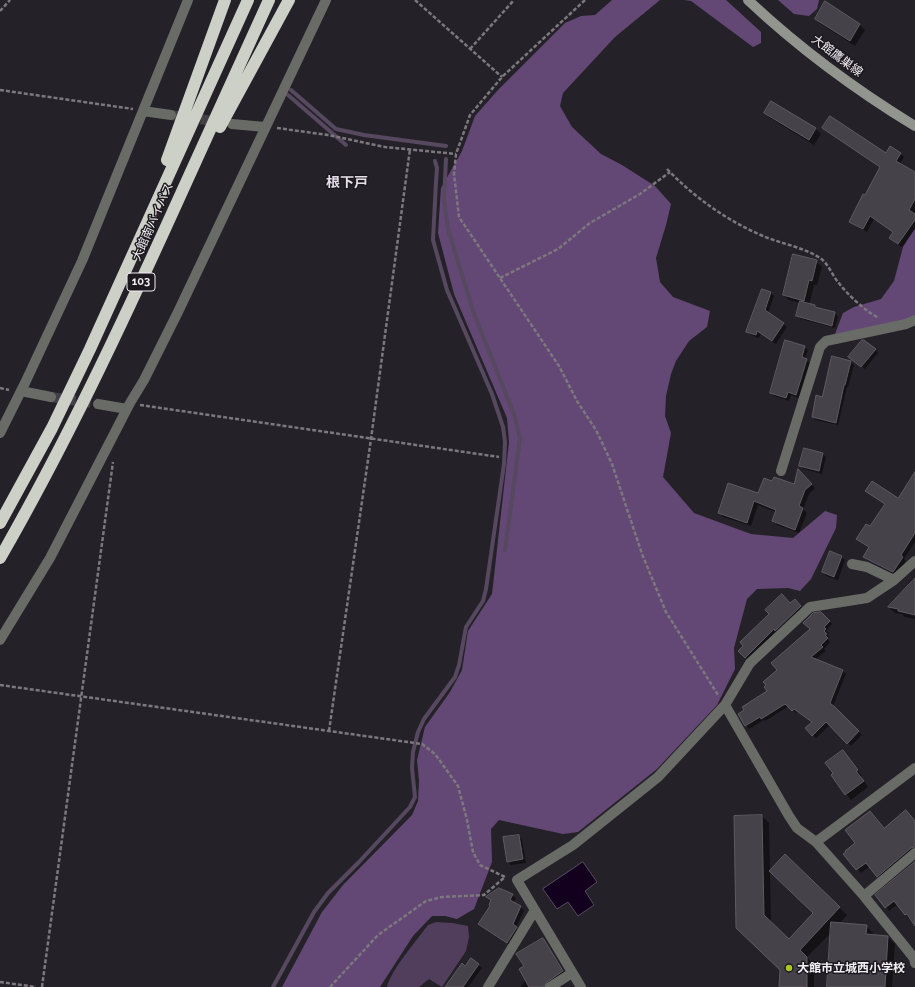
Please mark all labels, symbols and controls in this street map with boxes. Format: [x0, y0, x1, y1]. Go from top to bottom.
street label: 大館鷹巣線 [809, 32, 865, 80]
district label: 根下戸 [326, 175, 368, 191]
street label: 大館南バイパス [129, 181, 177, 263]
road number: 103 [127, 273, 155, 291]
place label: 大館市立城西小学校 [797, 961, 905, 975]
marker: 大館市立城西小学校 [784, 963, 794, 973]

